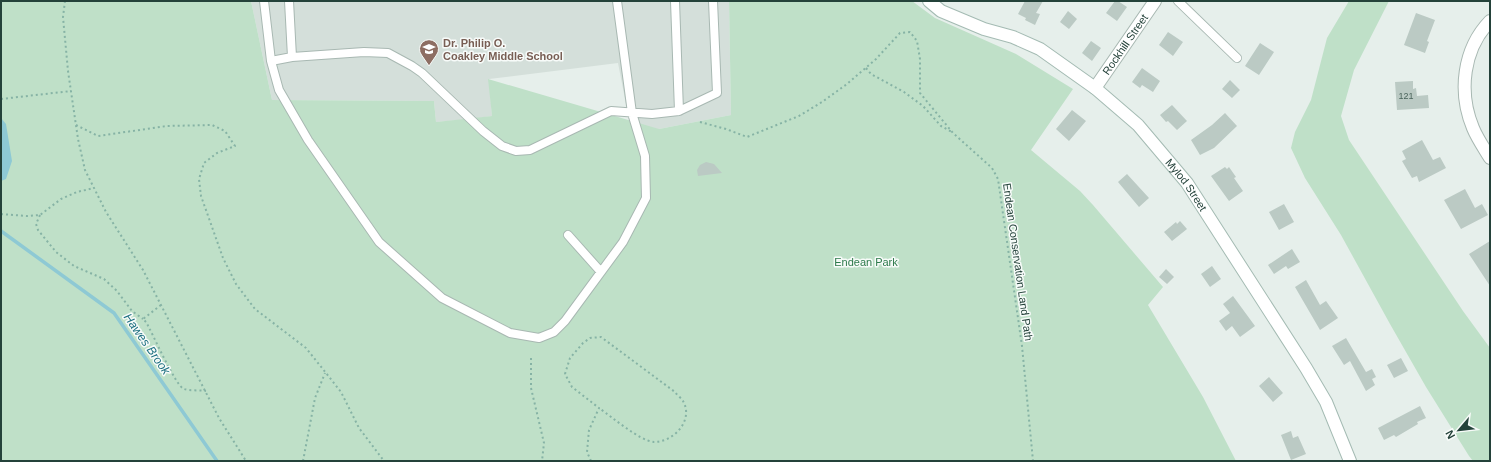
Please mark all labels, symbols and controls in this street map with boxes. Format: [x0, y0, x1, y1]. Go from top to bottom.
street label: Rockhill Street [1100, 12, 1150, 77]
place label: Dr. Philip O. Coakley Middle School [443, 37, 563, 62]
school or university icon: Dr. Philip O. Coakley Middle School [418, 38, 440, 66]
house number: 121 [1398, 91, 1414, 101]
street label: Mylod Street [1163, 156, 1209, 213]
street label: Endean Conservation Land Path [1001, 182, 1035, 342]
park label: Endean Park [834, 256, 898, 268]
water label: Hawes Brook [121, 311, 174, 378]
north arrow [1439, 410, 1479, 450]
text: N [1443, 428, 1457, 441]

